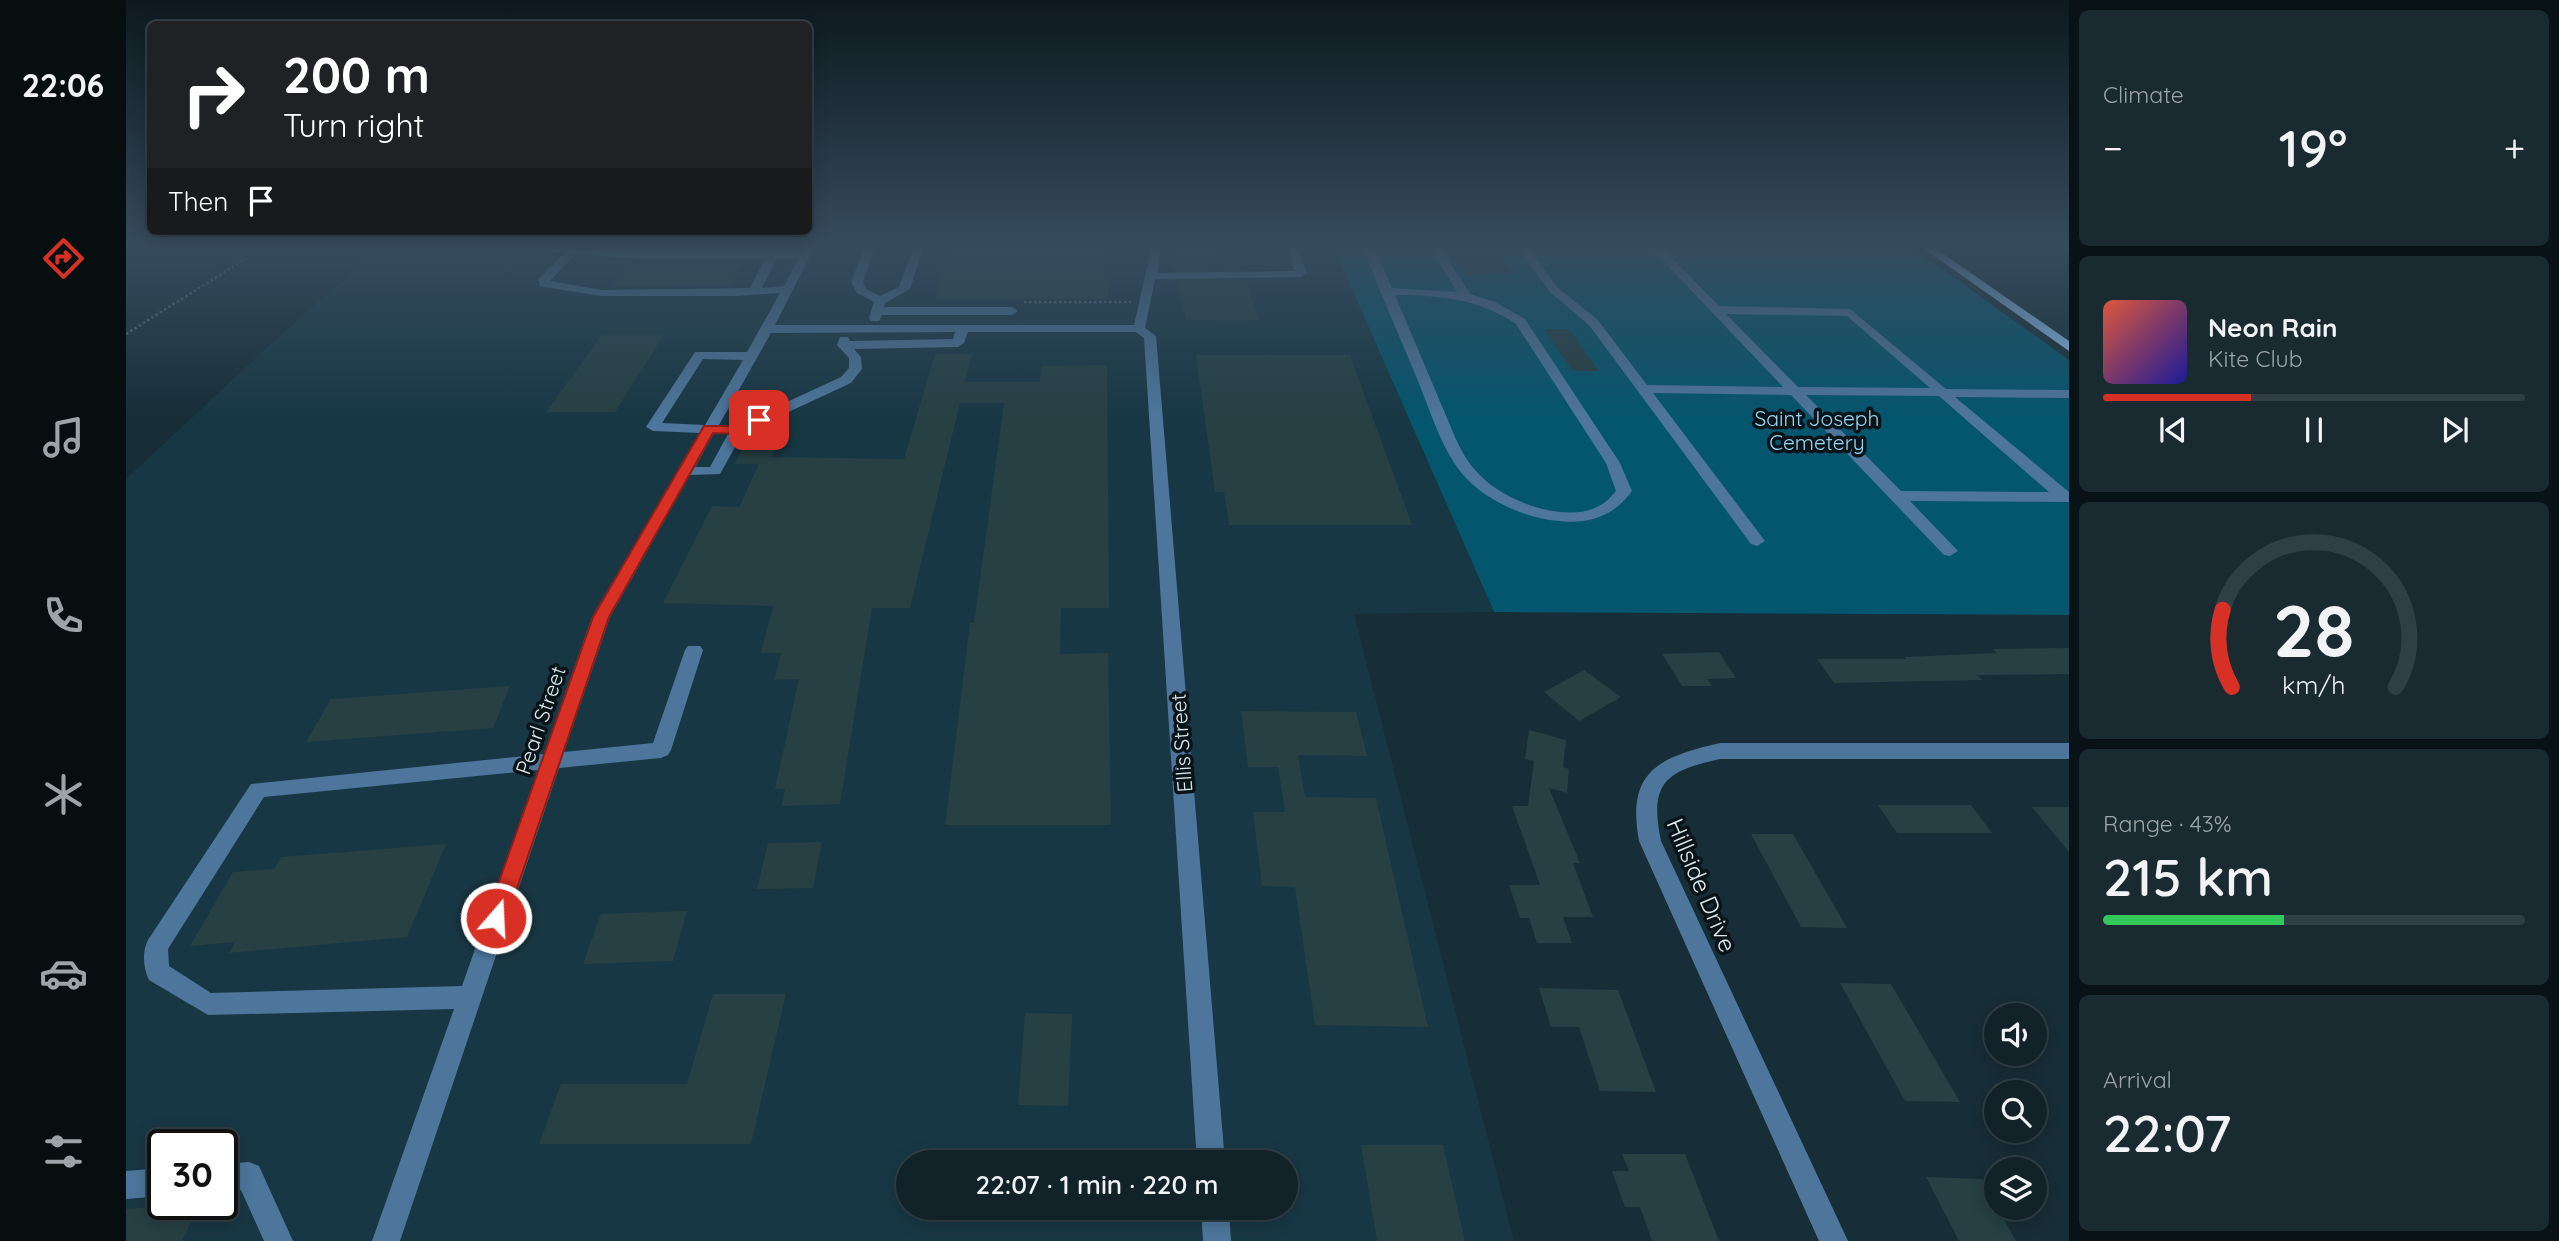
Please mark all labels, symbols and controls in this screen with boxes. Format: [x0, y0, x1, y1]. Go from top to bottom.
text: 200 m [283, 44, 430, 105]
icon: right [168, 49, 259, 140]
text: 22:06 [22, 65, 104, 105]
text: Climate [2103, 80, 2184, 109]
text: Turn right [283, 105, 424, 145]
text: 19° [2279, 115, 2348, 180]
text: − [2103, 124, 2123, 172]
text: + [2504, 124, 2525, 172]
icon: arrive [242, 182, 280, 220]
text: Then [168, 185, 228, 218]
icon: directions [39, 234, 88, 283]
text: Neon Rain [2208, 311, 2337, 344]
text: Kite Club [2208, 344, 2303, 373]
pin [729, 390, 789, 450]
icon: arrive [740, 401, 778, 439]
park label: Saint Joseph Cemetery [1754, 405, 1880, 455]
icon: previous [2154, 411, 2192, 449]
icon: pause [2295, 411, 2333, 449]
icon: next [2436, 411, 2474, 449]
icon: music [39, 413, 88, 462]
text: 28 [2273, 584, 2355, 675]
icon: phone [39, 591, 88, 640]
street label: Pearl Street [509, 662, 571, 778]
text: km/h [2282, 668, 2346, 699]
street label: Ellis Street [1165, 693, 1197, 793]
icon: climate [39, 770, 88, 819]
text: Range · 43% [2103, 809, 2232, 838]
street label: Hillside Drive [1660, 814, 1744, 956]
text: 215 km [2103, 844, 2273, 909]
position arrow [459, 881, 533, 955]
icon: car [39, 949, 88, 998]
map controls [1984, 1003, 2047, 1220]
button: sound [1984, 1003, 2047, 1066]
text: Arrival [2103, 1065, 2172, 1094]
button: search [1984, 1080, 2047, 1143]
text: 22:07 [2103, 1100, 2232, 1165]
icon: filters [39, 1127, 88, 1176]
speed limit sign: 30 [147, 1129, 238, 1220]
button: layers [1984, 1157, 2047, 1220]
text: 22:07 · 1 min · 220 m [976, 1168, 1218, 1201]

